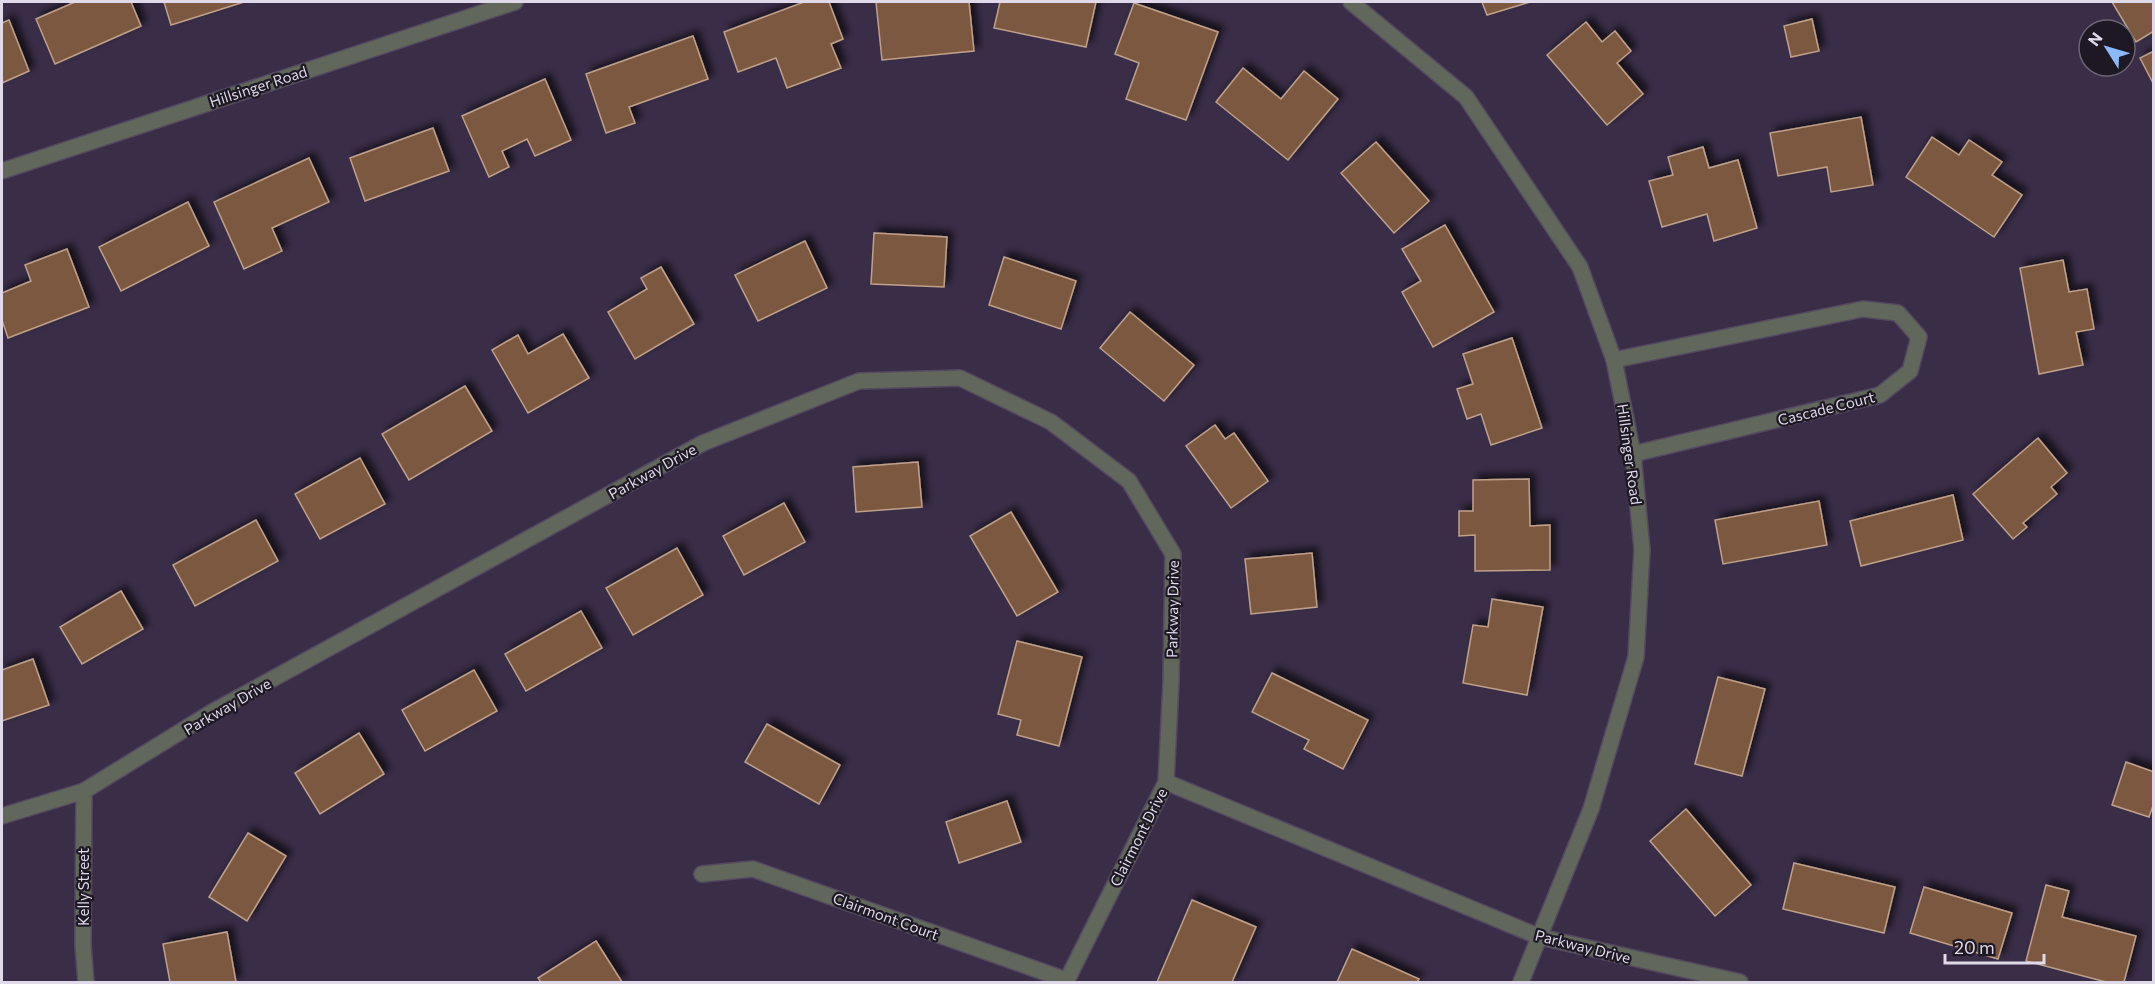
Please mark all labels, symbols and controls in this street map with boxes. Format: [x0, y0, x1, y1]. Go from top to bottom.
north arrow [2077, 18, 2137, 78]
text: N [2083, 28, 2106, 49]
street label: Hillsinger Road [207, 62, 309, 110]
street label: Cascade Court [1776, 387, 1876, 429]
street label: Hillsinger Road [1614, 402, 1646, 506]
street label: Parkway Drive [605, 439, 699, 503]
street label: Parkway Drive [1162, 560, 1182, 658]
street label: Parkway Drive [180, 674, 274, 738]
street label: Clairmont Drive [1106, 785, 1171, 889]
street label: Kelly Street [74, 848, 92, 926]
street label: Clairmont Court [831, 889, 941, 943]
street label: Parkway Drive [1533, 925, 1633, 967]
scale bar [1945, 927, 2044, 965]
text: 20 m [1954, 936, 1995, 958]

